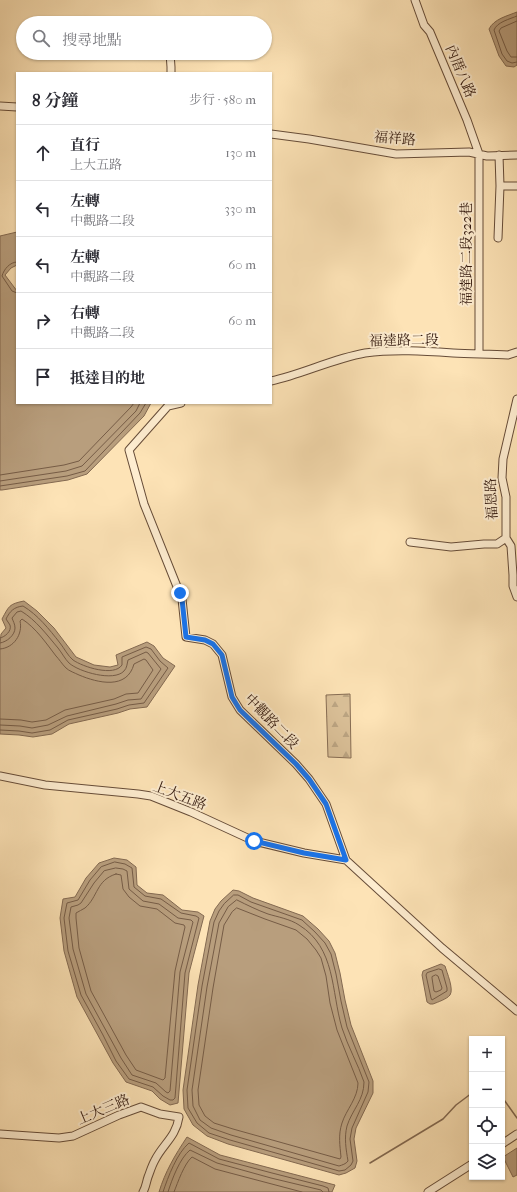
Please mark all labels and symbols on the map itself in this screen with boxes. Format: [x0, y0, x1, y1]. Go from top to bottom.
street label: 內厝八路 [442, 42, 479, 100]
street label: 福祥路 [373, 128, 417, 149]
street label: 福達路二段322巷 [458, 202, 475, 306]
street label: 福達路二段 [369, 331, 439, 350]
street label: 福恩路 [482, 478, 501, 520]
route end [171, 584, 189, 602]
street label: 中觀路二段 [241, 690, 302, 752]
street label: 上大五路 [151, 777, 209, 813]
route start [245, 832, 263, 850]
street label: 上大三路 [74, 1091, 132, 1128]

